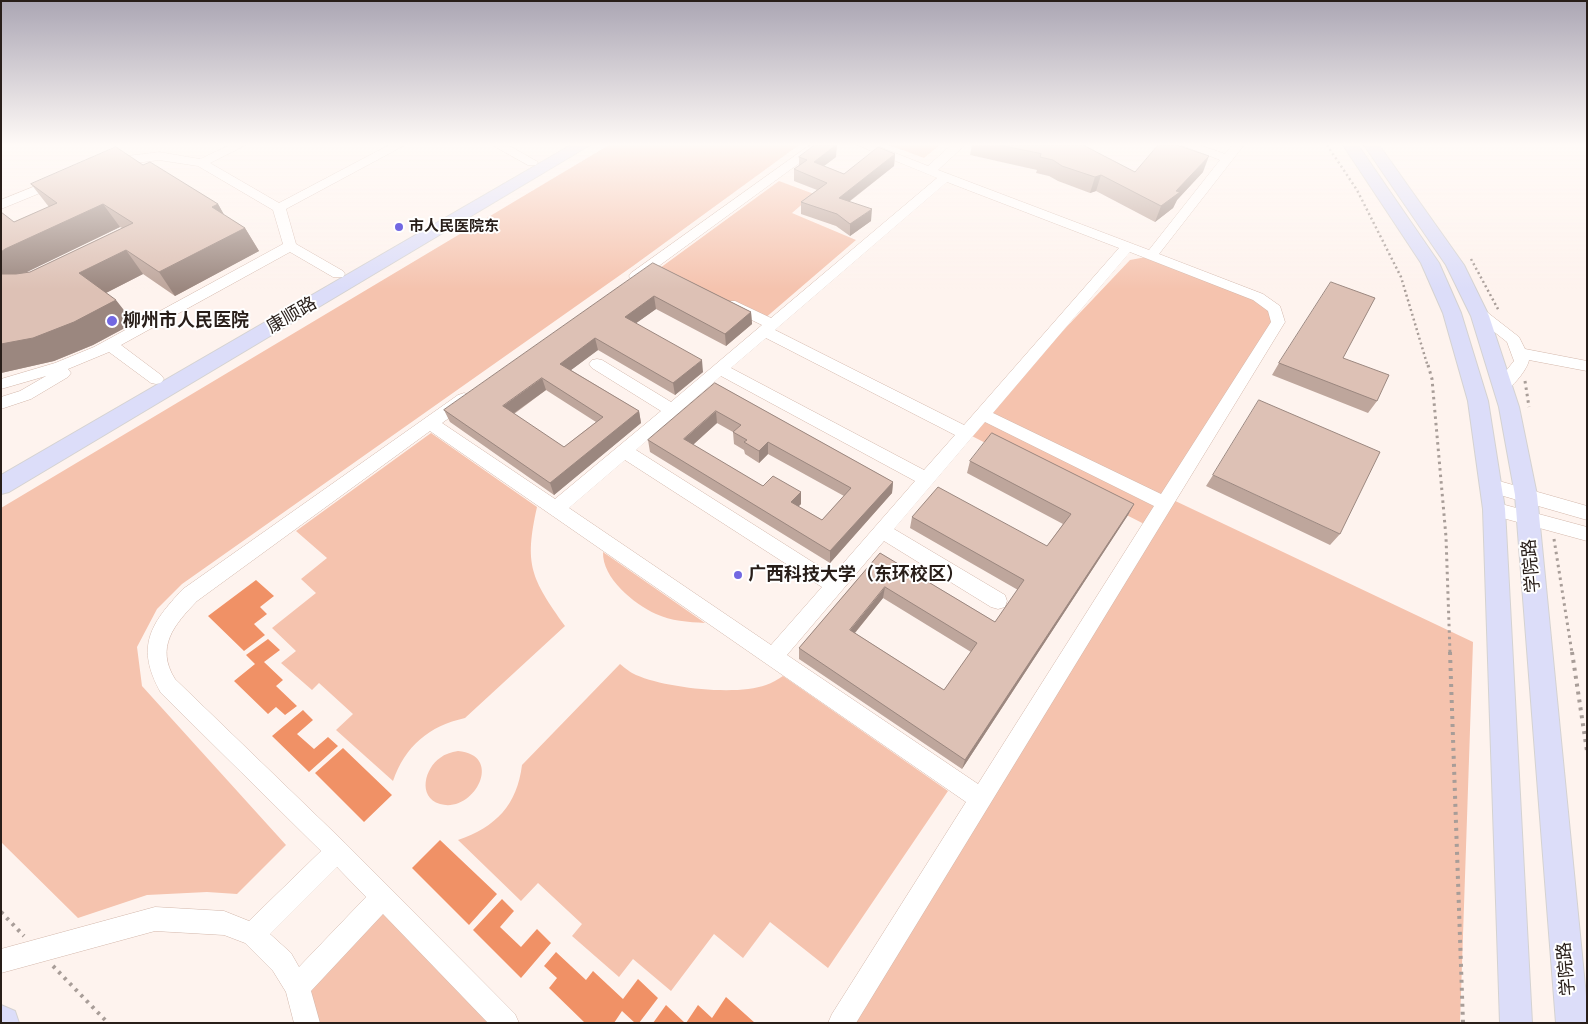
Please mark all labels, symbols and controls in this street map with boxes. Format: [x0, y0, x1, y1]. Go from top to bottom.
place label: 市人民医院东 [409, 218, 499, 236]
marker: 市人民医院东 [393, 221, 405, 233]
street label: 康顺路 [263, 293, 321, 339]
place label: 柳州市人民医院 [123, 310, 249, 332]
marker: 柳州市人民医院 [105, 314, 119, 328]
street label: 学院路 [1519, 538, 1545, 594]
place label: 广西科技大学（东环校区） [748, 564, 964, 586]
marker: 广西科技大学（东环校区） [732, 569, 744, 581]
street label: 学院路 [1554, 941, 1580, 997]

